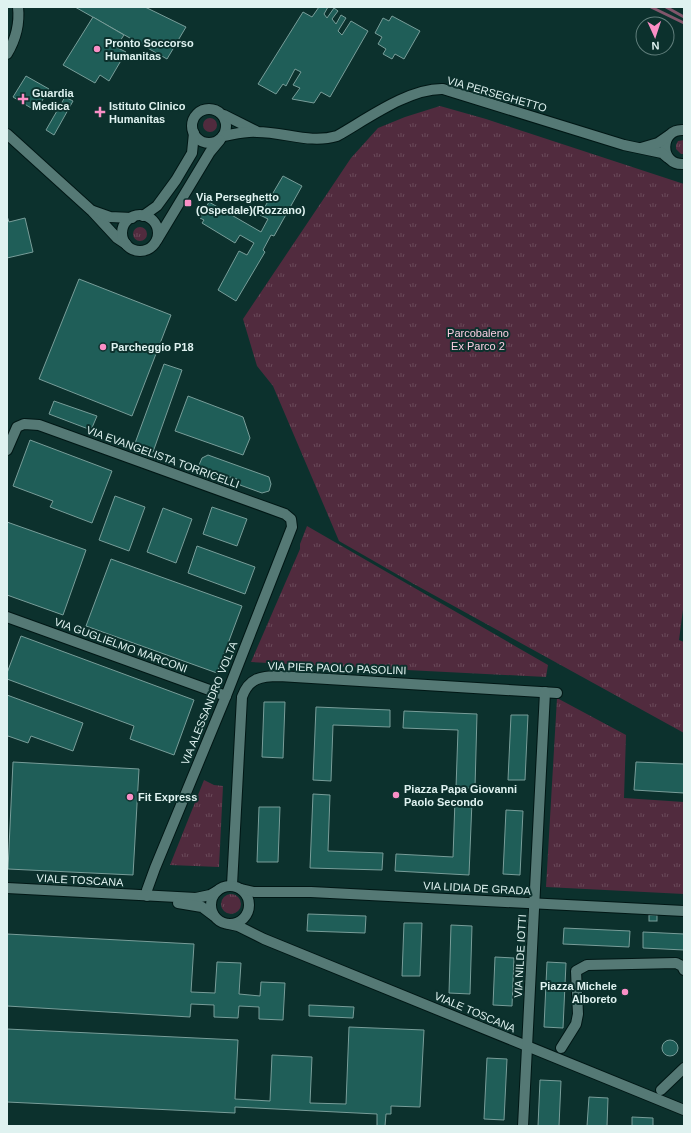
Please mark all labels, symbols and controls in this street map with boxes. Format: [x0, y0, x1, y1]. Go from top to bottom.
north arrow [635, 16, 675, 56]
place label: Pronto Soccorso Humanitas [105, 37, 194, 62]
text: N [651, 40, 660, 52]
marker: Pronto Soccorso Humanitas [92, 44, 102, 54]
street label: VIA PERSEGHETTO [446, 74, 549, 114]
place label: Guardia Medica [32, 87, 74, 112]
marker: Guardia Medica [17, 93, 29, 105]
place label: Istituto Clinico Humanitas [109, 100, 186, 125]
marker: Istituto Clinico Humanitas [94, 106, 106, 118]
place label: Via Perseghetto (Ospedale)(Rozzano) [196, 191, 306, 216]
marker: Via Perseghetto (Ospedale)(Rozzano) [183, 198, 193, 208]
park label: Parcobaleno Ex Parco 2 [447, 327, 509, 352]
place label: Parcheggio P18 [111, 341, 194, 353]
marker: Parcheggio P18 [98, 342, 108, 352]
street label: VIA EVANGELISTA TORRICELLI [85, 424, 241, 490]
street label: VIA GUGLIELMO MARCONI [53, 615, 189, 675]
street label: VIA ALESSANDRO VOLTA [179, 639, 240, 767]
street label: VIA PIER PAOLO PASOLINI [267, 660, 407, 676]
place label: Piazza Papa Giovanni Paolo Secondo [404, 783, 517, 808]
marker: Piazza Papa Giovanni Paolo Secondo [391, 790, 401, 800]
place label: Fit Express [138, 791, 197, 803]
marker: Fit Express [125, 792, 135, 802]
street label: VIALE TOSCANA [36, 872, 124, 888]
street label: VIA LIDIA DE GRADA [423, 879, 532, 897]
street label: VIA NILDE IOTTI [512, 914, 528, 998]
place label: Piazza Michele Alboreto [540, 980, 617, 1005]
marker: Piazza Michele Alboreto [620, 987, 630, 997]
street label: VIALE TOSCANA [433, 989, 518, 1035]

